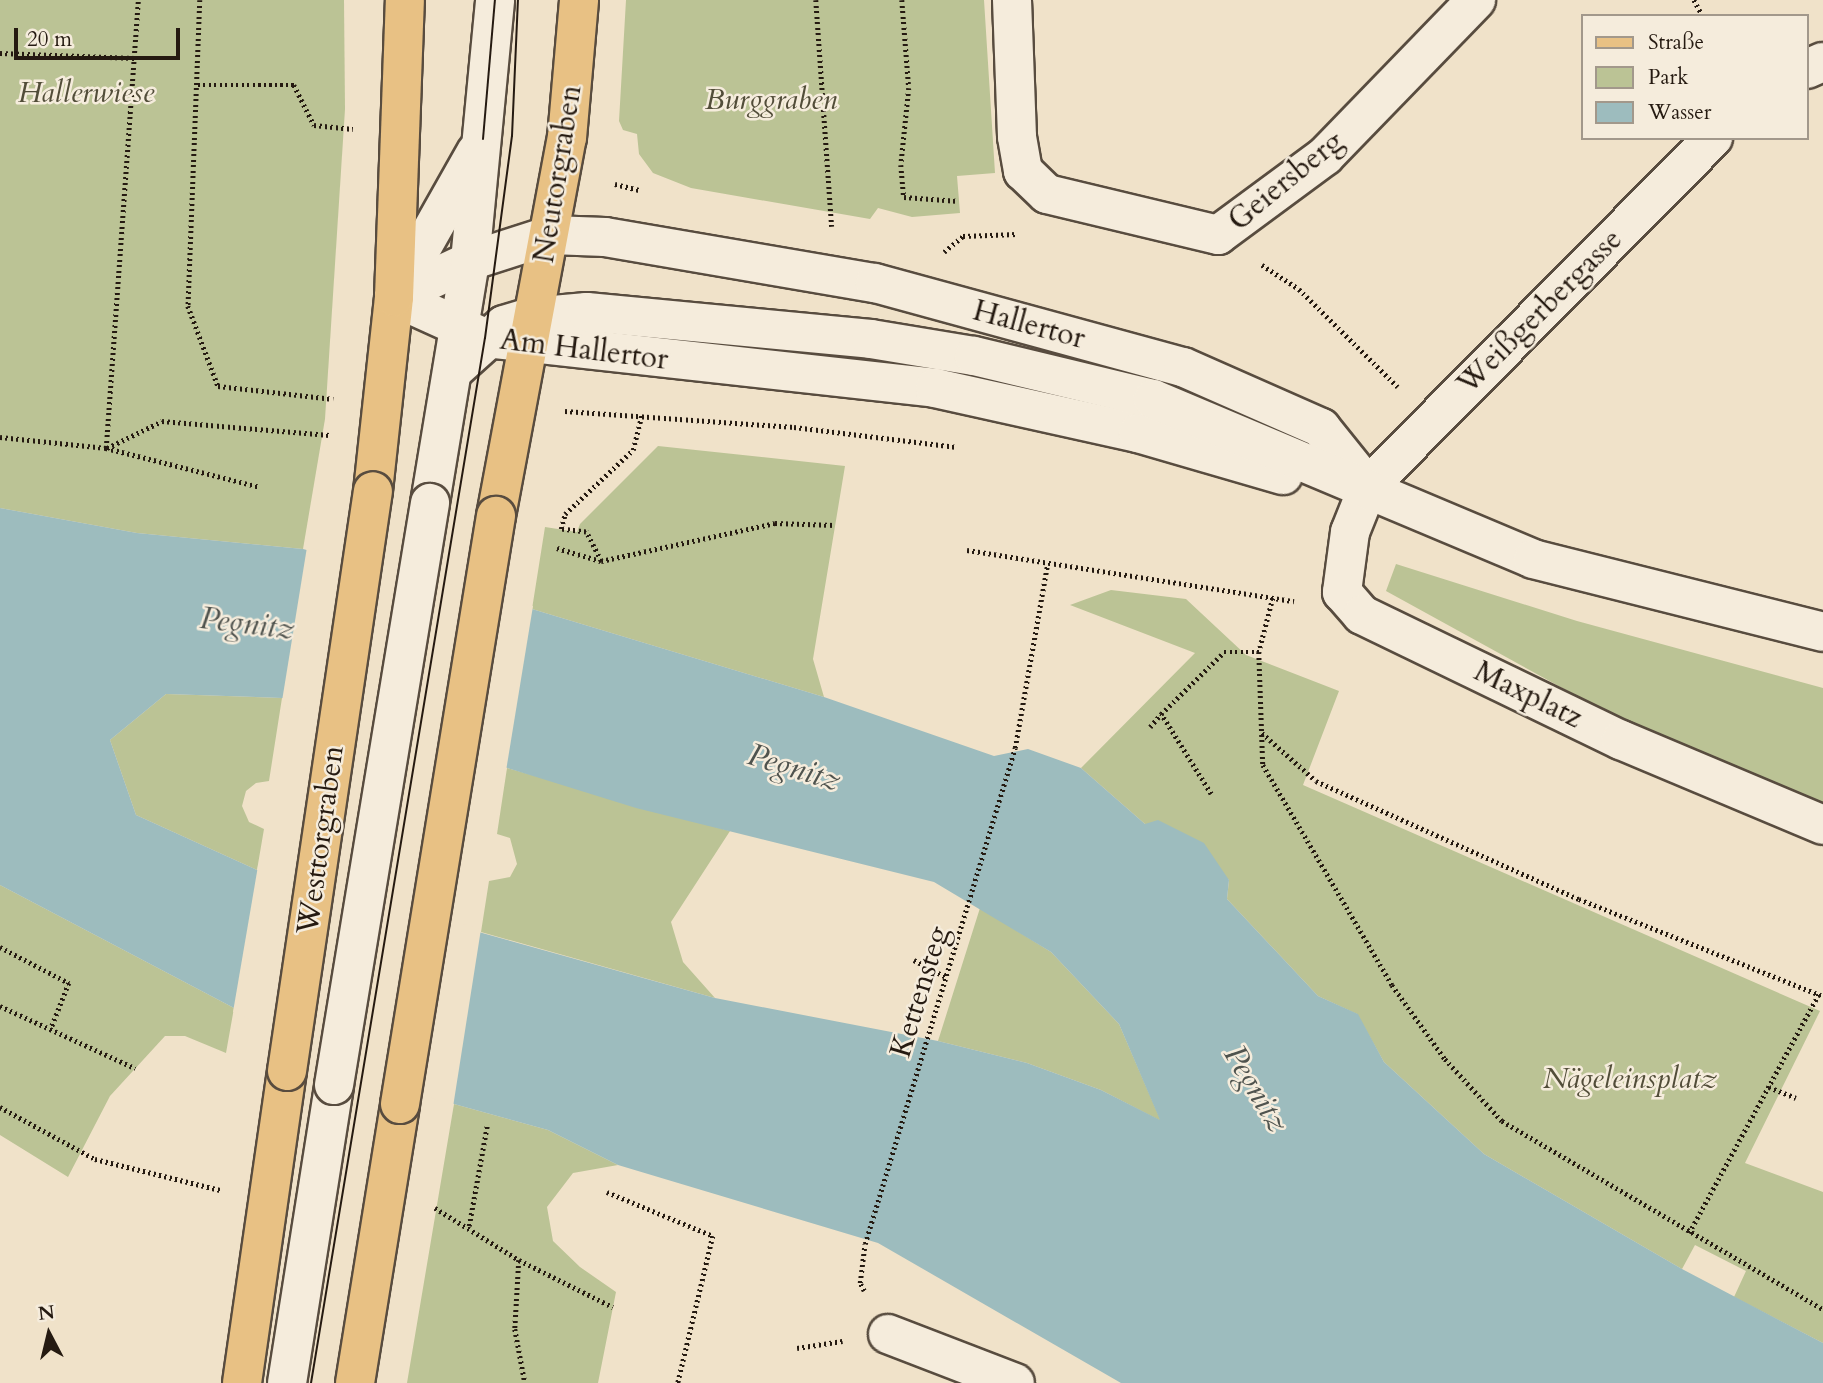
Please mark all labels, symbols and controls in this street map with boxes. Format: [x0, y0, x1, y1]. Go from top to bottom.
scale bar [18, 14, 184, 58]
legend [1582, 14, 1809, 140]
text: 20 m [27, 25, 72, 54]
text: Straße [1648, 28, 1704, 57]
text: Park [1648, 63, 1688, 92]
park label: Hallerwiese [18, 75, 154, 111]
street label: Neutorgraben [526, 82, 590, 266]
park label: Burggraben [705, 82, 837, 118]
text: Wasser [1648, 98, 1712, 127]
street label: Geiersberg [1221, 124, 1351, 238]
street label: Weißgerbergasse [1450, 222, 1630, 402]
street label: Hallertor [969, 293, 1089, 357]
street label: Am Hallertor [498, 322, 670, 378]
water label: Pegnitz [198, 599, 296, 649]
street label: Maxplatz [1468, 653, 1588, 737]
water label: Pegnitz [743, 736, 845, 800]
street label: Westtorgraben [290, 743, 352, 937]
street label: Kettensteg [883, 922, 957, 1062]
water label: Pegnitz [1215, 1038, 1297, 1140]
park label: Nägeleinsplatz [1543, 1061, 1717, 1097]
north arrow [14, 1299, 84, 1369]
text: N [37, 1299, 56, 1327]

